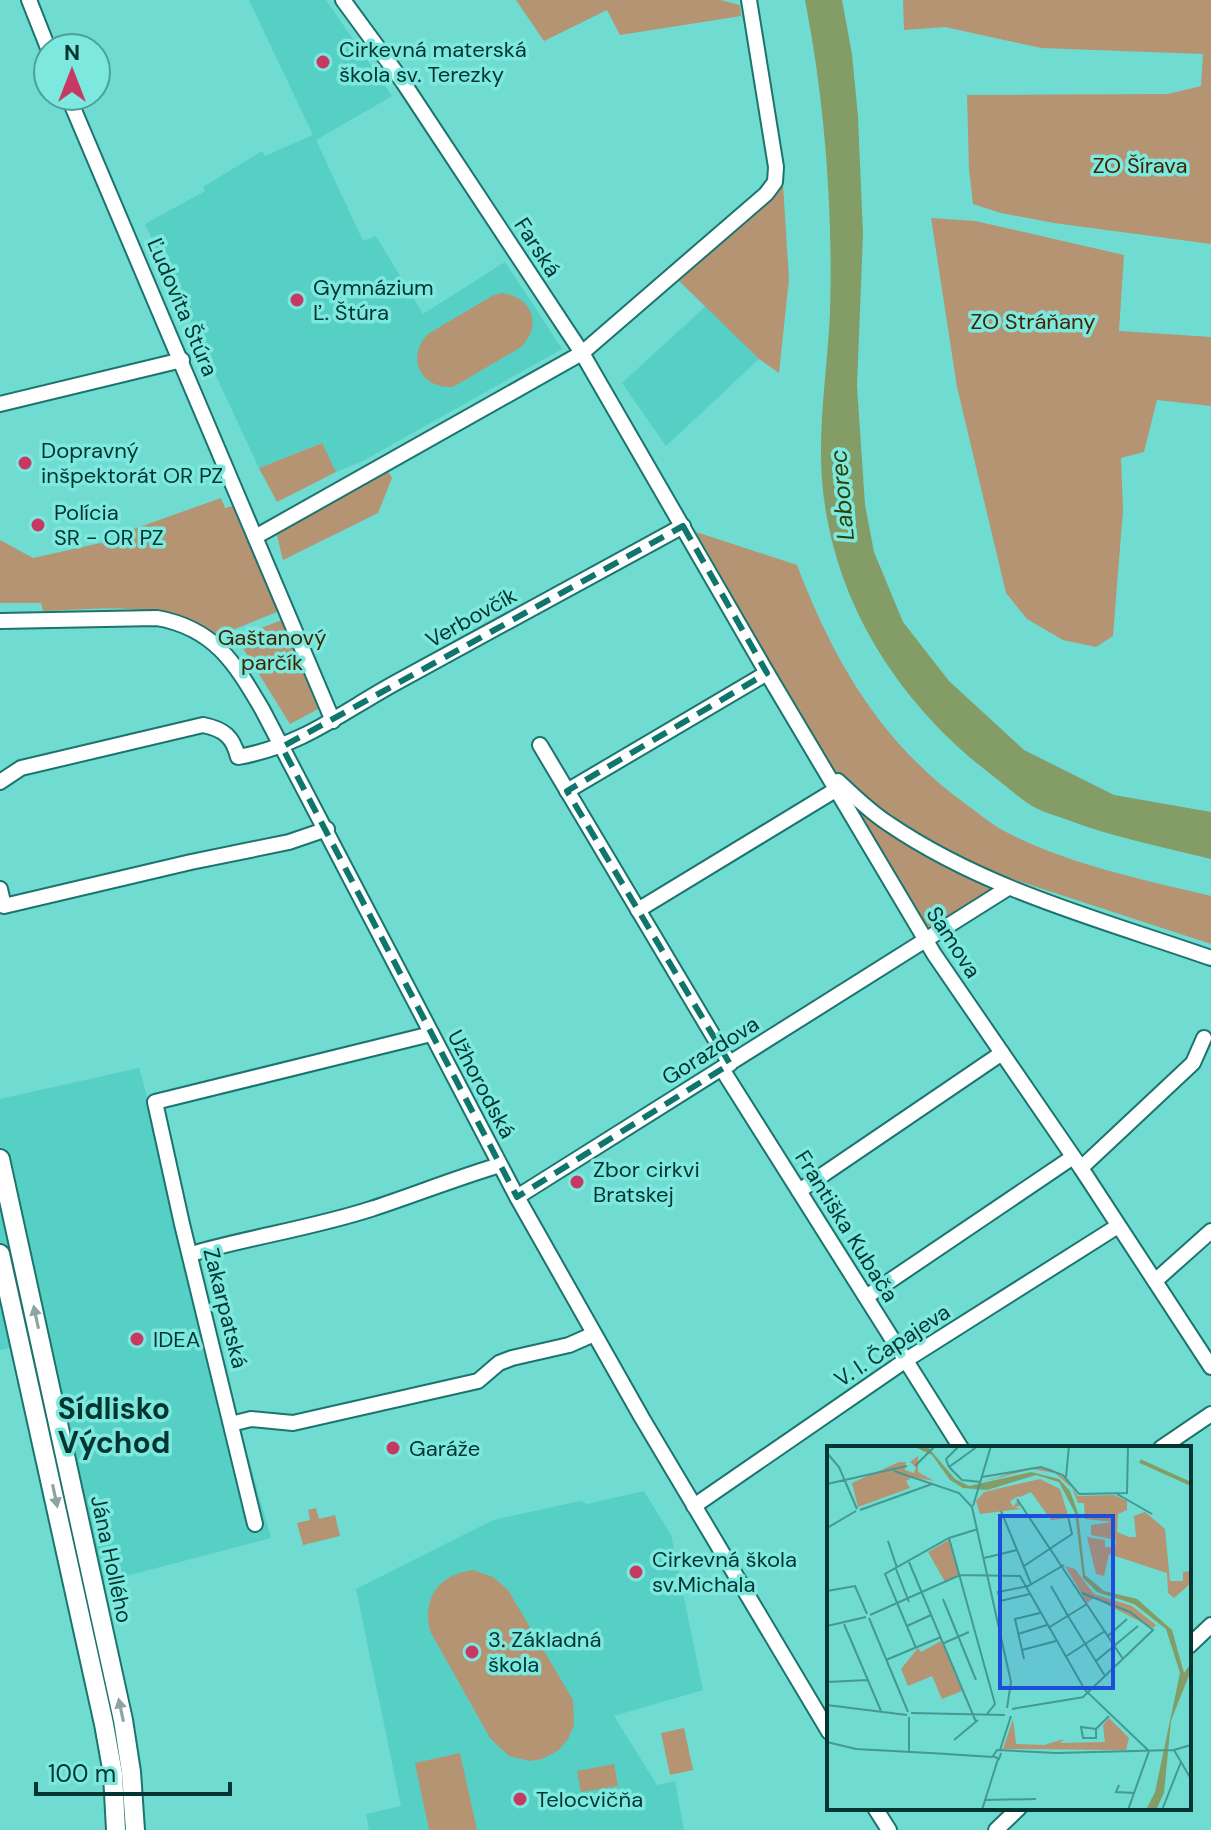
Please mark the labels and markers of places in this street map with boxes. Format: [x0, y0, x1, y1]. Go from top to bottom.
place label: Cirkevná materská škola sv. Terezky [339, 35, 527, 89]
marker: Cirkevná materská škola sv. Terezky [314, 53, 332, 71]
place label: Gymnázium Ľ. Štúra [313, 273, 434, 327]
marker: Gymnázium Ľ. Štúra [288, 291, 306, 309]
place label: Dopravný inšpektorát OR PZ [41, 436, 223, 490]
marker: Dopravný inšpektorát OR PZ [16, 454, 34, 472]
place label: Polícia SR - OR PZ [54, 498, 164, 552]
marker: Polícia SR - OR PZ [29, 516, 47, 534]
place label: Zbor cirkvi Bratskej [593, 1155, 700, 1209]
marker: Zbor cirkvi Bratskej [568, 1173, 586, 1191]
place label: IDEA [153, 1325, 200, 1354]
marker: IDEA [128, 1330, 146, 1348]
place label: Garáže [409, 1434, 480, 1463]
marker: Garáže [384, 1439, 402, 1457]
place label: Cirkevná škola sv.Michala [652, 1545, 797, 1599]
marker: Cirkevná škola sv.Michala [627, 1563, 645, 1581]
place label: 3. Základná škola [488, 1625, 601, 1679]
marker: 3. Základná škola [463, 1643, 481, 1661]
place label: Telocvičňa [536, 1785, 643, 1814]
marker: Telocvičňa [511, 1790, 529, 1808]

